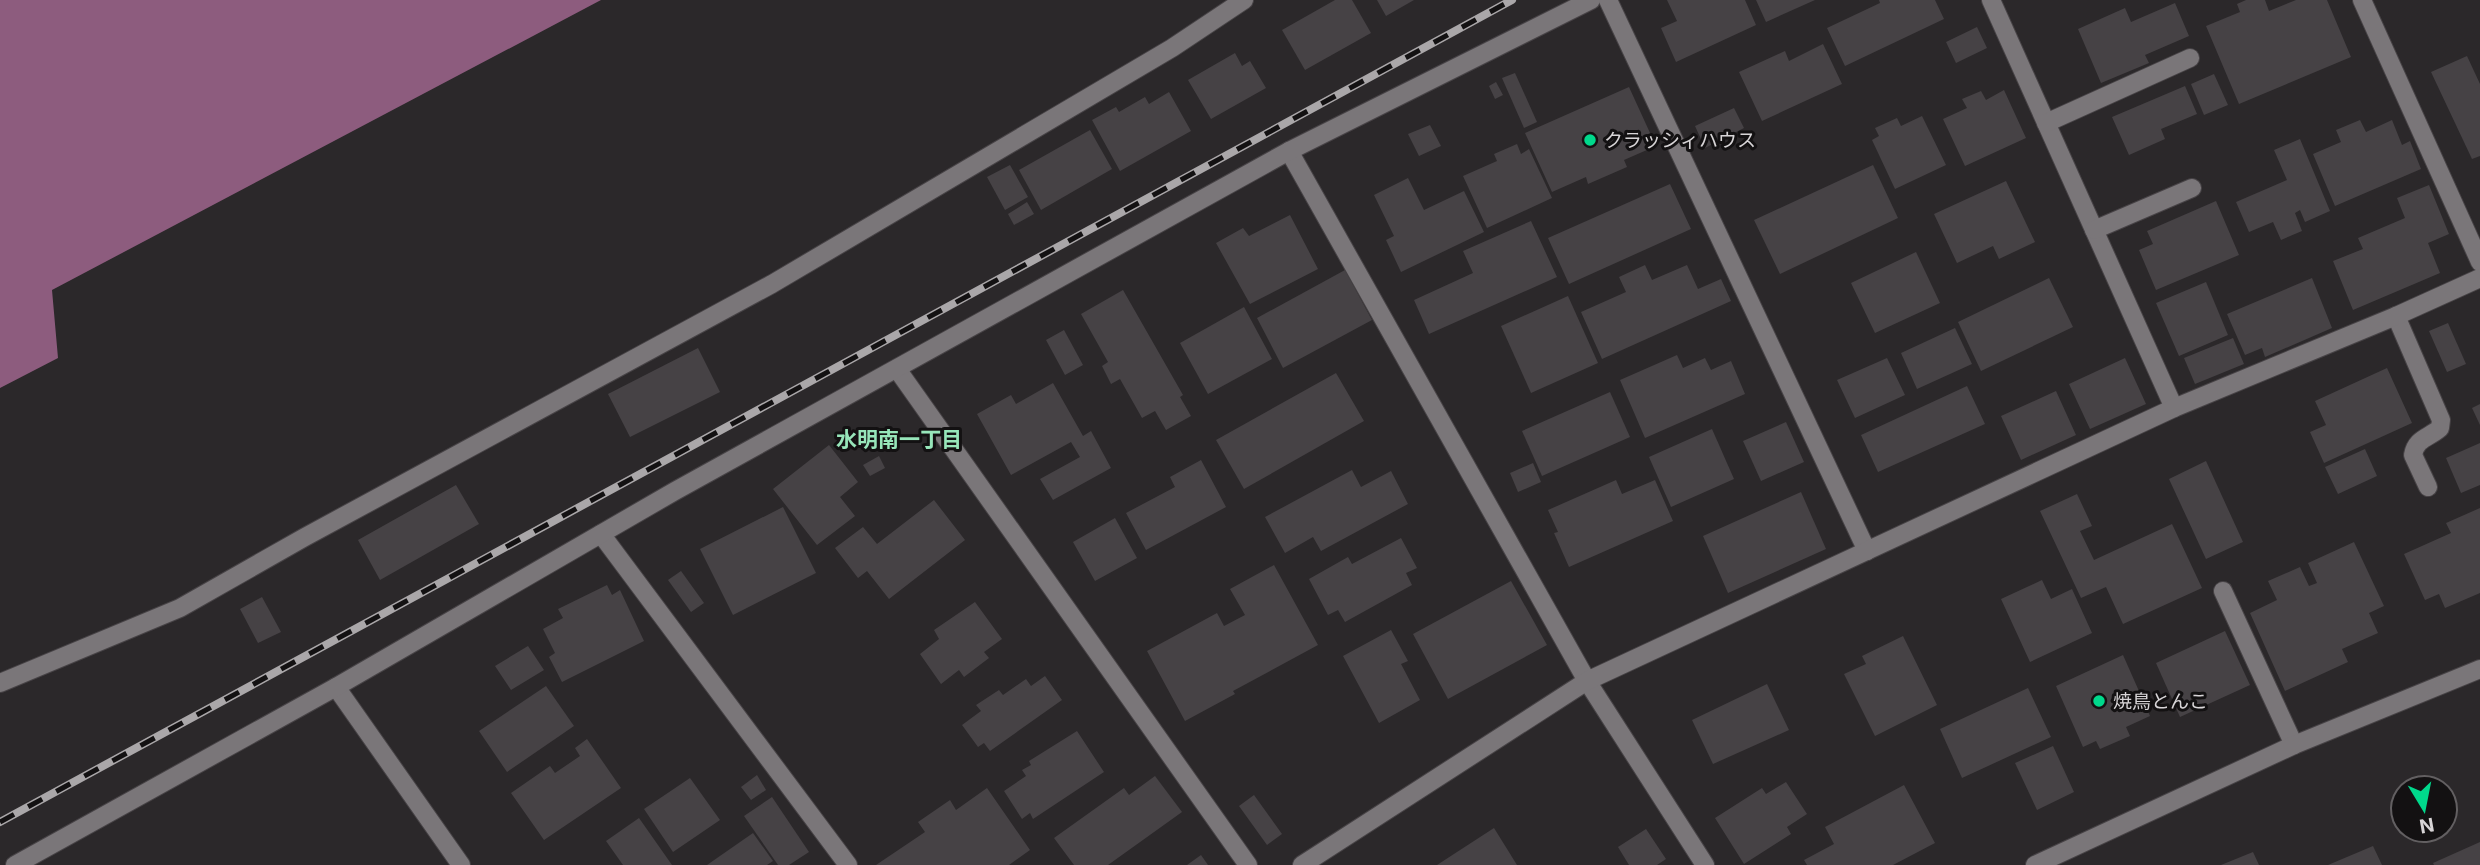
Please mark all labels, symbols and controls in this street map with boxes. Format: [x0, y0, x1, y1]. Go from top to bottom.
place label: クラッシィハウス [1604, 129, 1756, 152]
marker: クラッシィハウス [1582, 132, 1598, 148]
district label: 水明南一丁目 [836, 427, 962, 452]
place label: 焼鳥とんこ [2113, 690, 2208, 713]
marker: 焼鳥とんこ [2091, 693, 2107, 709]
north arrow [2389, 774, 2459, 844]
text: N [2418, 813, 2436, 838]

